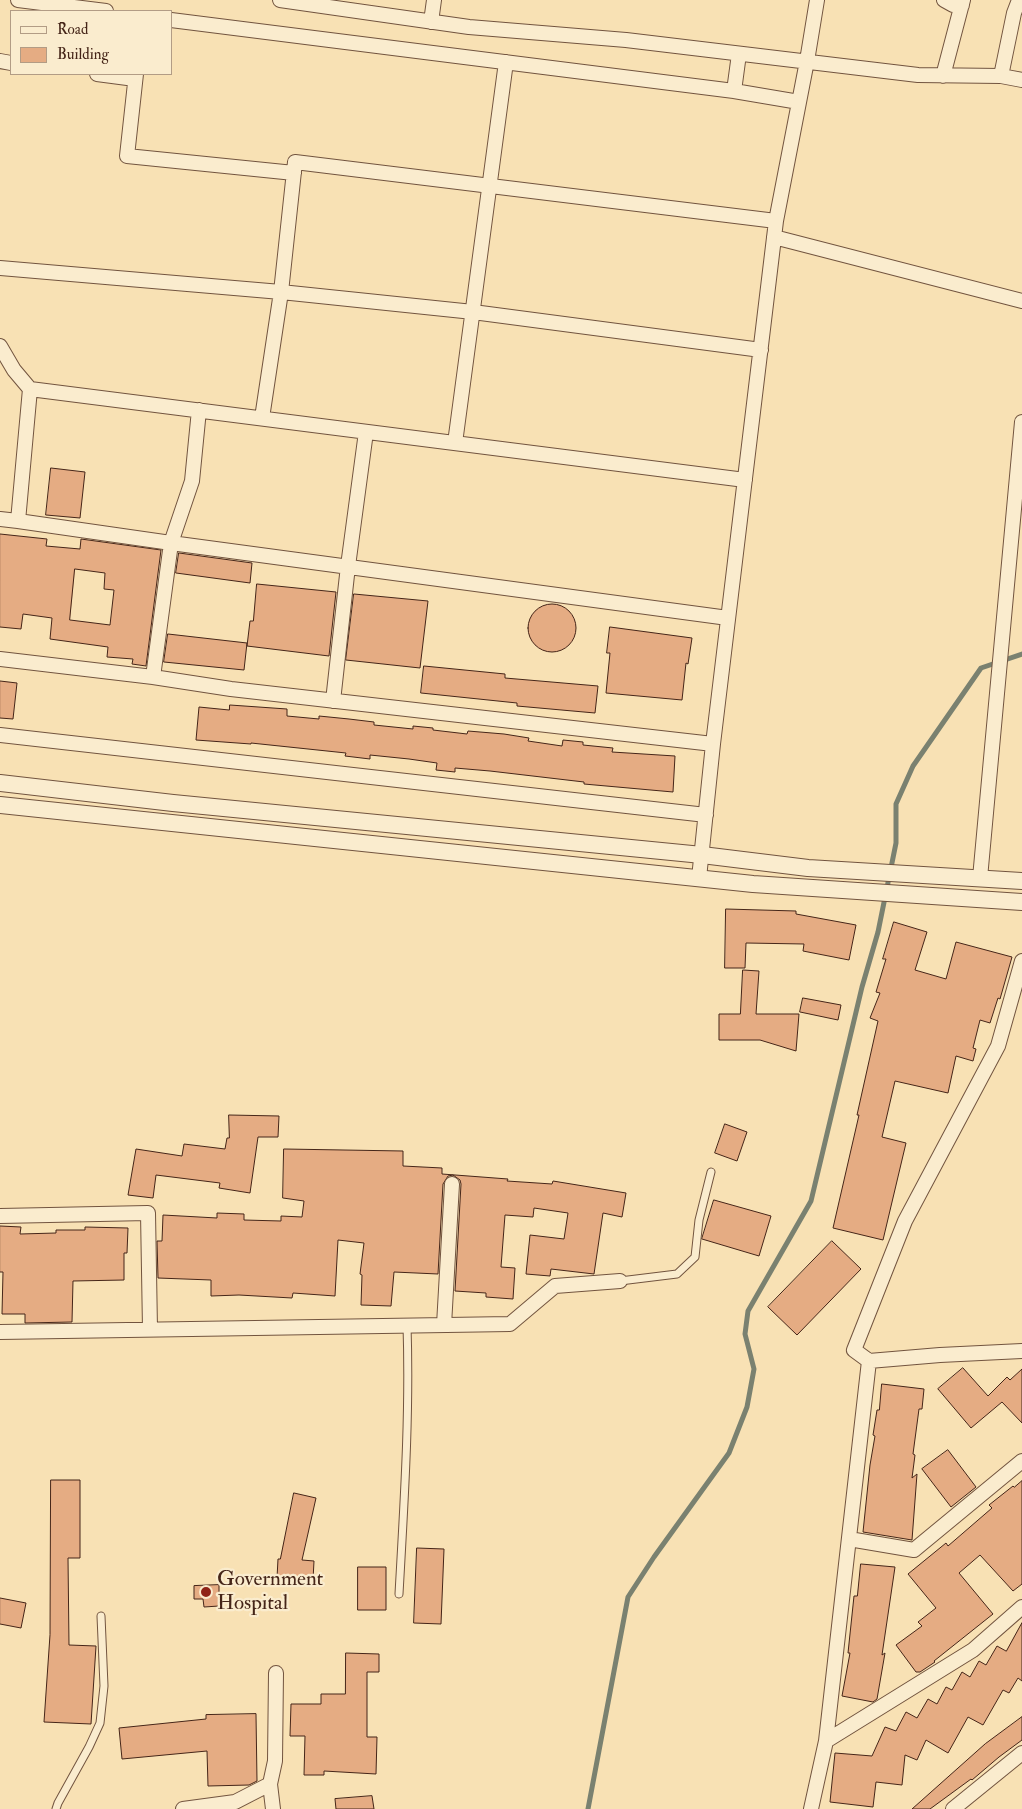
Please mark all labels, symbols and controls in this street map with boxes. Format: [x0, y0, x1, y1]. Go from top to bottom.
legend [10, 10, 172, 75]
text: Road [57, 20, 88, 39]
text: Building [57, 45, 109, 64]
place label: Government Hospital [217, 1567, 323, 1617]
marker: Government Hospital [199, 1585, 213, 1599]

